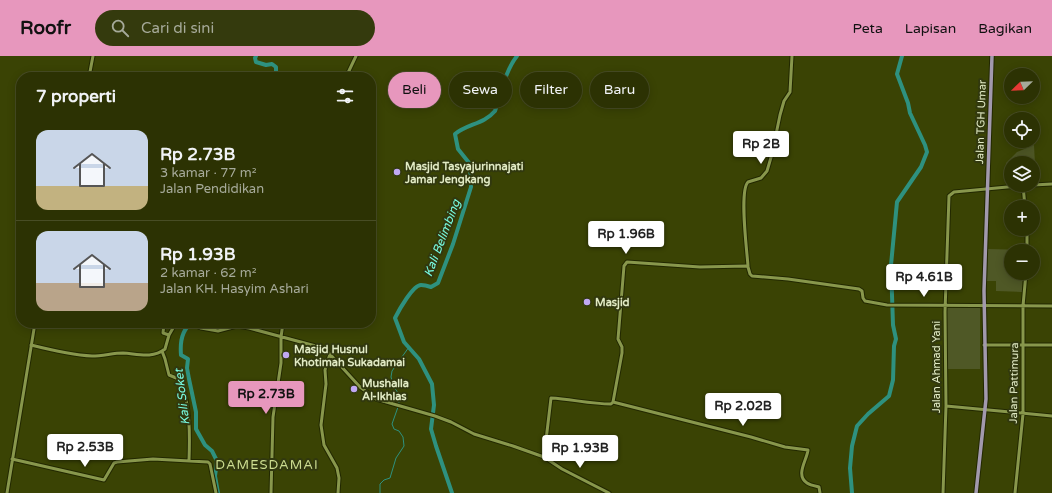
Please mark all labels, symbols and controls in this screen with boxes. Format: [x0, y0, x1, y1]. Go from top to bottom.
search box [95, 10, 375, 46]
text: Roofr [20, 17, 71, 39]
icon: search [109, 17, 131, 39]
text: Cari di sini [141, 19, 214, 37]
text: Peta [852, 20, 883, 37]
text: Lapisan [905, 20, 956, 37]
text: Bagikan [978, 20, 1032, 37]
north arrow [1004, 68, 1040, 104]
map controls [1004, 68, 1040, 280]
chip: Beli [388, 72, 441, 108]
chip: Sewa [449, 72, 512, 108]
chip: Filter [520, 72, 582, 108]
chip: Baru [590, 72, 649, 108]
street label: Jalan TGH Umar [973, 79, 989, 164]
icon: filters [334, 85, 356, 107]
text: 7 properti [36, 86, 116, 107]
button: locate [1004, 112, 1040, 148]
pin: Rp 2B [733, 131, 789, 165]
text: Rp 2B [742, 136, 780, 152]
text: Rp 2.73B [160, 144, 235, 165]
icon: home [68, 146, 116, 194]
button: layers [1004, 156, 1040, 192]
place label: Masjid Tasyajurinnajati Jamar Jengkang [404, 160, 524, 187]
text: 3 kamar · 77 m² [160, 165, 257, 181]
marker: Masjid Tasyajurinnajati Jamar Jengkang [392, 167, 402, 177]
text: Jalan Pendidikan [160, 181, 264, 197]
water label: Kali Belimbing [421, 196, 464, 278]
button: + [1004, 200, 1040, 236]
pin: Rp 1.96B [585, 221, 667, 255]
text: Rp 1.96B [597, 226, 655, 242]
text: Rp 1.93B [160, 244, 235, 265]
button: − [1004, 244, 1040, 280]
icon: home [68, 247, 116, 295]
pin: Rp 4.61B [883, 264, 965, 298]
text: 2 kamar · 62 m² [160, 265, 257, 281]
text: Rp 4.61B [895, 269, 953, 285]
text: Jalan KH. Hasyim Ashari [160, 281, 309, 297]
place label: Masjid [595, 296, 630, 310]
marker: Masjid [582, 297, 592, 307]
street label: Jalan Ahmad Yani [930, 321, 943, 413]
street label: Jalan Pattimura [1007, 342, 1021, 424]
place label: Masjid Husnul Khotimah Sukadamai [294, 343, 405, 369]
marker: Masjid Husnul Khotimah Sukadamai [281, 350, 291, 360]
water label: Kali Soket [171, 367, 192, 426]
place label: Mushalla Al-Ikhlas [362, 377, 409, 403]
pin: Rp 2.73B [225, 381, 307, 415]
marker: Mushalla Al-Ikhlas [349, 384, 359, 394]
text: Rp 2.73B [237, 386, 295, 402]
pin: Rp 2.02B [702, 393, 784, 427]
text: Rp 2.02B [714, 398, 772, 414]
pin: Rp 2.53B [44, 434, 126, 468]
pin: Rp 1.93B [539, 435, 621, 469]
text: Rp 2.53B [56, 439, 114, 455]
text: Rp 1.93B [551, 440, 609, 456]
district label: DAMESDAMAI [215, 457, 319, 473]

